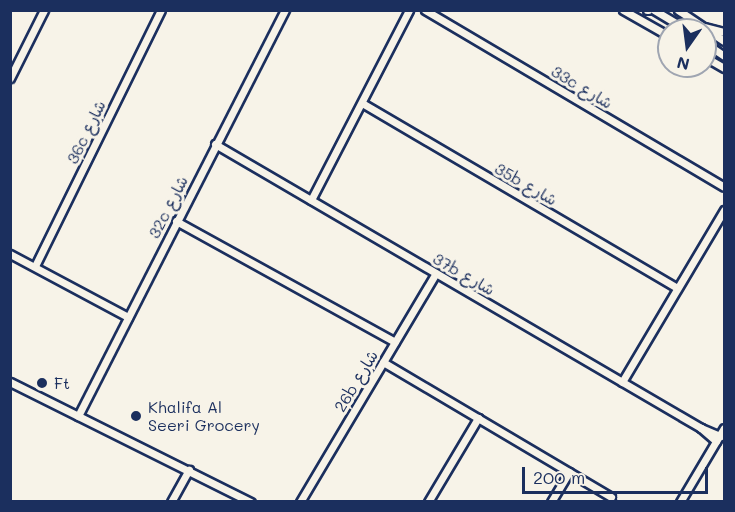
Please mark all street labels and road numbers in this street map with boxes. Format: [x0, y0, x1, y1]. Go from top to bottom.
street label: 33c شارع [548, 61, 616, 113]
street label: 36c شارع [62, 97, 110, 167]
street label: 35b شارع [491, 159, 561, 209]
street label: 32c شارع [144, 173, 192, 241]
street label: 37b شارع [430, 249, 498, 299]
street label: 26b شارع [330, 347, 382, 415]

